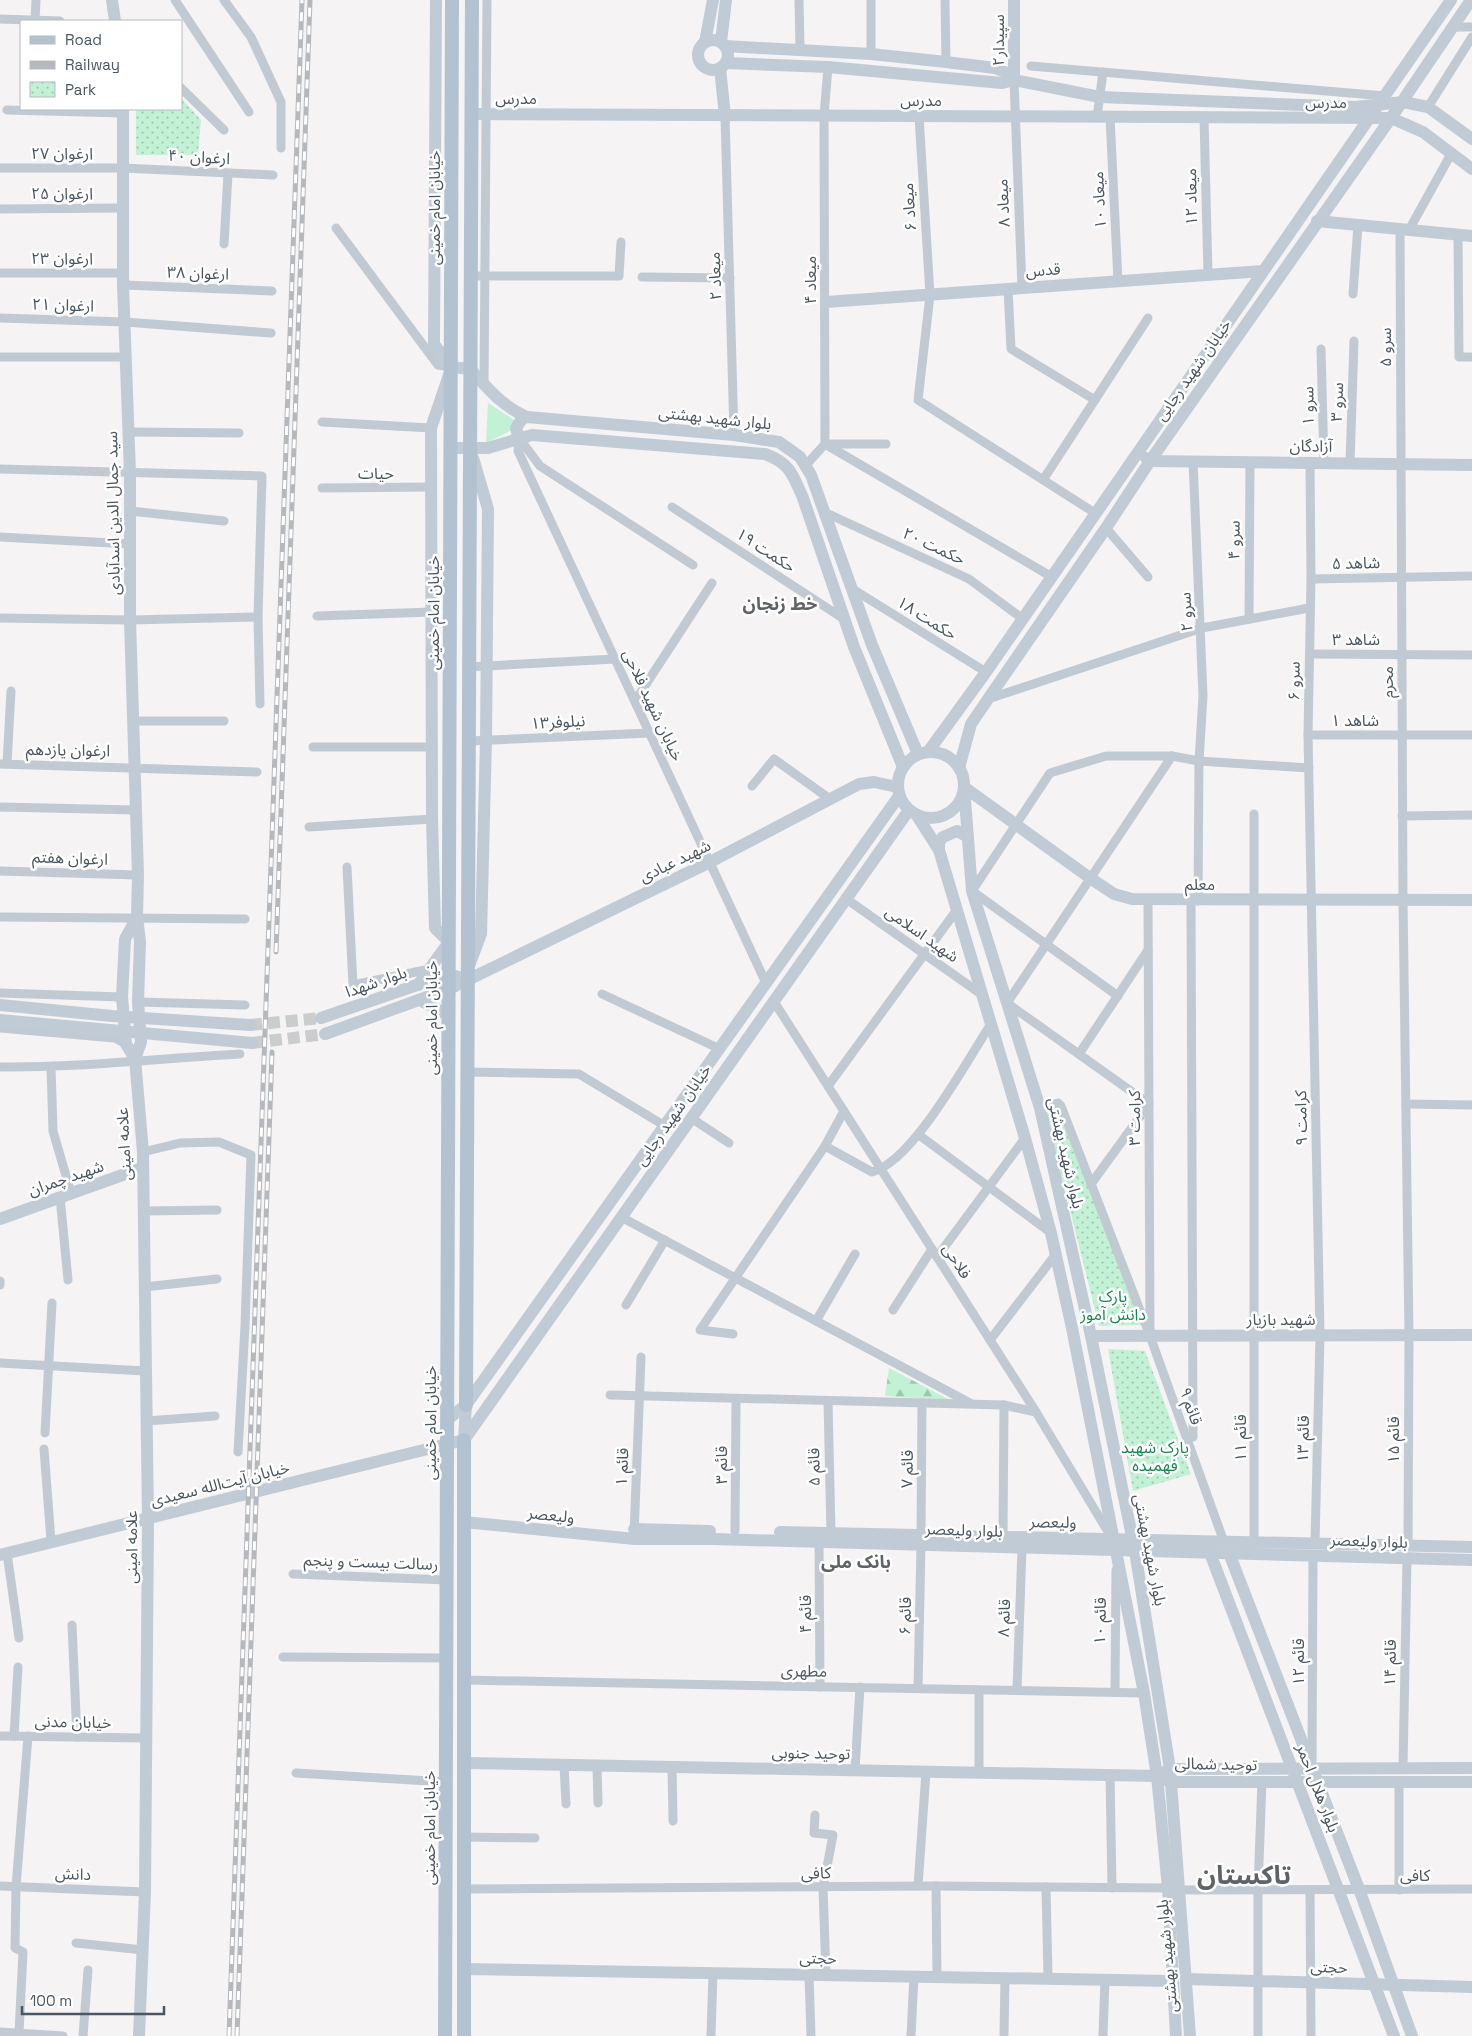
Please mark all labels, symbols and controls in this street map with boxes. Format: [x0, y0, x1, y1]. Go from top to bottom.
street label: سپیدار۲ [988, 14, 1009, 66]
legend [20, 20, 182, 110]
text: Road [65, 30, 102, 49]
text: Railway [65, 55, 120, 74]
text: Park [65, 80, 96, 99]
street label: مدرس [495, 88, 537, 109]
street label: مدرس [900, 90, 942, 111]
street label: مدرس [1305, 92, 1347, 113]
street label: ارغوان ۲۷ [31, 143, 93, 164]
street label: ارغوان ۴۰ [167, 145, 231, 169]
street label: خیابان امام خمینی [424, 151, 447, 265]
street label: میعاد ۱۲ [1180, 168, 1202, 226]
street label: میعاد ۱۰ [1087, 171, 1111, 229]
street label: میعاد ۸ [991, 178, 1015, 228]
street label: میعاد ۶ [897, 182, 921, 232]
street label: ارغوان ۲۵ [31, 183, 93, 204]
street label: ارغوان ۲۳ [31, 248, 93, 269]
street label: میعاد ۲ [704, 252, 726, 300]
street label: میعاد ۴ [800, 256, 821, 304]
street label: قدس [1025, 258, 1061, 282]
street label: ارغوان ۳۸ [167, 261, 229, 285]
street label: ارغوان ۲۱ [32, 293, 94, 317]
street label: خیابان شهید رجایی [1150, 315, 1236, 425]
street label: سرو ۵ [1375, 327, 1396, 367]
street label: سرو ۳ [1326, 382, 1348, 422]
street label: سرو ۱ [1297, 386, 1319, 426]
street label: بلوار شهید بهشتی [657, 402, 773, 434]
street label: سید جمال الدین اسدآبادی [101, 431, 125, 595]
street label: آزادگان [1289, 435, 1334, 457]
street label: حیات [358, 463, 394, 484]
street label: سرو ۴ [1223, 520, 1245, 560]
street label: حکمت ۲۰ [899, 522, 969, 570]
street label: حکمت ۱۹ [732, 523, 800, 577]
street label: شاهد ۵ [1332, 552, 1380, 574]
street label: خیابان امام خمینی [423, 556, 446, 670]
street label: حکمت ۱۸ [893, 591, 961, 645]
district label: خط زنجان [743, 592, 817, 615]
street label: سرو ۲ [1174, 592, 1198, 632]
street label: شاهد ۳ [1332, 629, 1380, 650]
street label: خیابان شهید فلاحی [618, 646, 688, 764]
street label: سرو ۶ [1283, 661, 1305, 701]
street label: محرم [1377, 666, 1400, 698]
street label: نیلوفر۱۳ [530, 710, 586, 734]
street label: شاهد ۱ [1331, 710, 1379, 731]
street label: ارغوان یازدهم [26, 739, 110, 763]
street label: شهید عبادی [636, 835, 714, 887]
street label: ارغوان هفتم [32, 846, 108, 872]
street label: معلم [1185, 874, 1215, 897]
street label: شهید اسلامی [881, 901, 963, 967]
street label: خیابان امام خمینی [421, 961, 444, 1075]
street label: بلوار شهدا [343, 962, 409, 1002]
street label: خیابان شهید رجایی [630, 1060, 716, 1170]
street label: کرامت ۳ [1124, 1090, 1145, 1146]
street label: کرامت ۹ [1290, 1090, 1312, 1146]
street label: بلوار شهید بهشتی [1043, 1095, 1089, 1211]
street label: علامه امینی [112, 1107, 136, 1181]
street label: شهید چمران [25, 1155, 107, 1201]
street label: فلاحی [938, 1239, 976, 1283]
park label: پارک دانش آموز [1079, 1286, 1146, 1325]
street label: شهید بازیار [1246, 1309, 1315, 1330]
street label: خیابان امام خمینی [420, 1366, 443, 1480]
street label: قائم ۹ [1173, 1384, 1207, 1428]
street label: قائم ۱۱ [1230, 1414, 1253, 1462]
street label: قائم ۱۳ [1292, 1415, 1316, 1463]
street label: قائم ۱۵ [1383, 1416, 1406, 1464]
park label: پارک شهید فهمیده [1121, 1437, 1189, 1476]
street label: قائم ۳ [711, 1446, 734, 1484]
street label: قائم ۱ [611, 1447, 635, 1487]
street label: قائم ۵ [803, 1448, 827, 1486]
street label: قائم ۷ [896, 1450, 920, 1488]
street label: خیابان آیت‌الله سعیدی [148, 1457, 292, 1511]
street label: بلوار شهید بهشتی [1129, 1492, 1171, 1608]
street label: ولیعصر [525, 1502, 576, 1528]
street label: علامه امینی [121, 1510, 142, 1584]
street label: ولیعصر [1028, 1511, 1077, 1533]
street label: بلوار ولیعصر [924, 1518, 1003, 1542]
street label: بلوار ولیعصر [1329, 1529, 1408, 1553]
street label: رسالت بیست و پنجم [303, 1549, 439, 1577]
district label: بانک ملی [821, 1550, 891, 1573]
street label: قائم ۴ [795, 1595, 818, 1633]
street label: قائم ۶ [894, 1597, 918, 1635]
street label: قائم ۱۰ [1089, 1597, 1113, 1645]
street label: قائم ۸ [993, 1598, 1017, 1638]
street label: قائم ۱۲ [1288, 1638, 1311, 1686]
street label: قائم ۱۴ [1379, 1639, 1403, 1687]
street label: مطهری [781, 1660, 827, 1682]
street label: خیابان مدنی [34, 1711, 112, 1733]
street label: بلوار هلال احمر [1291, 1740, 1345, 1835]
street label: توحید جنوبی [771, 1742, 851, 1764]
street label: توحید شمالی [1174, 1753, 1258, 1775]
street label: خیابان امام خمینی [419, 1771, 442, 1885]
district label: تاکستان [1197, 1858, 1291, 1892]
street label: کافی [801, 1862, 832, 1884]
street label: دانش [55, 1863, 91, 1885]
street label: کافی [1400, 1865, 1430, 1886]
street label: بلوار شهید بهشتی [1152, 1899, 1182, 2013]
street label: حجتی [799, 1947, 837, 1969]
street label: حجتی [1310, 1956, 1348, 1978]
scale bar [22, 1984, 165, 2016]
text: 100 m [30, 1991, 72, 2010]

